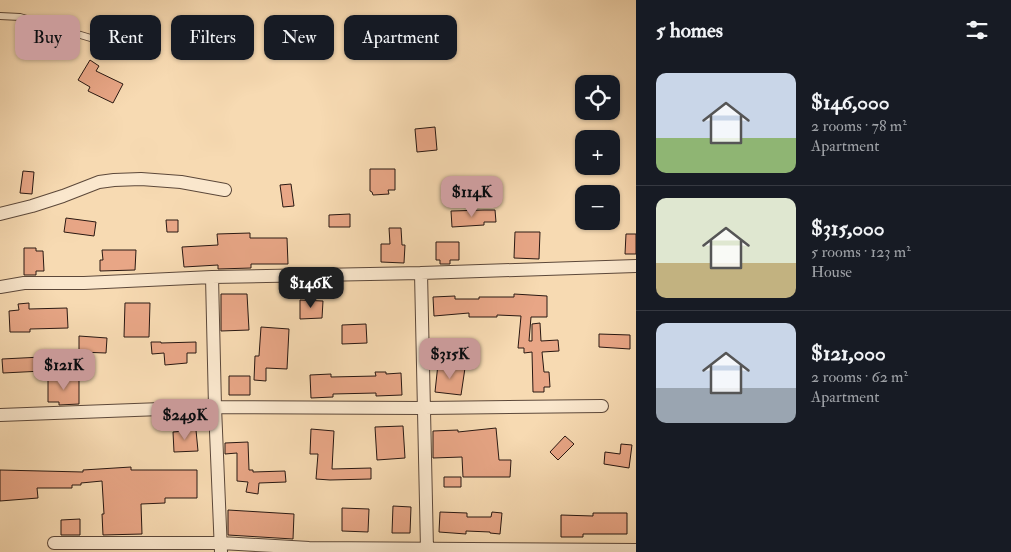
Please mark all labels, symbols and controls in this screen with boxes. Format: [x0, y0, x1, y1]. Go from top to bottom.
chip: Buy [15, 15, 80, 60]
chip: Rent [90, 15, 161, 60]
chip: Filters [171, 15, 254, 60]
chip: New [264, 15, 334, 60]
chip: Apartment [344, 15, 457, 60]
icon: filters [963, 16, 991, 44]
text: 5 homes [656, 17, 723, 44]
map controls [575, 75, 620, 230]
button: locate [575, 75, 620, 120]
text: $146,000 [811, 89, 890, 116]
icon: home [696, 93, 756, 153]
text: 2 rooms · 78 m² [811, 116, 907, 136]
button: + [575, 130, 620, 175]
text: Apartment [811, 136, 879, 156]
pin: $114K [437, 176, 507, 218]
text: $114K [452, 182, 492, 202]
button: − [575, 185, 620, 230]
text: $315,000 [811, 215, 885, 242]
icon: home [696, 218, 756, 278]
text: 5 rooms · 123 m² [811, 242, 911, 262]
text: House [811, 262, 852, 282]
pin: $146K [276, 266, 346, 309]
text: $146K [290, 273, 332, 293]
pin: $315K [415, 338, 485, 380]
text: $121,000 [811, 340, 886, 367]
icon: home [696, 343, 756, 403]
text: $315K [430, 344, 470, 364]
pin: $121K [29, 348, 99, 391]
text: $121K [44, 355, 84, 375]
text: 2 rooms · 62 m² [811, 367, 908, 387]
text: Apartment [811, 387, 879, 407]
pin: $249K [150, 398, 220, 441]
text: $249K [162, 405, 208, 425]

